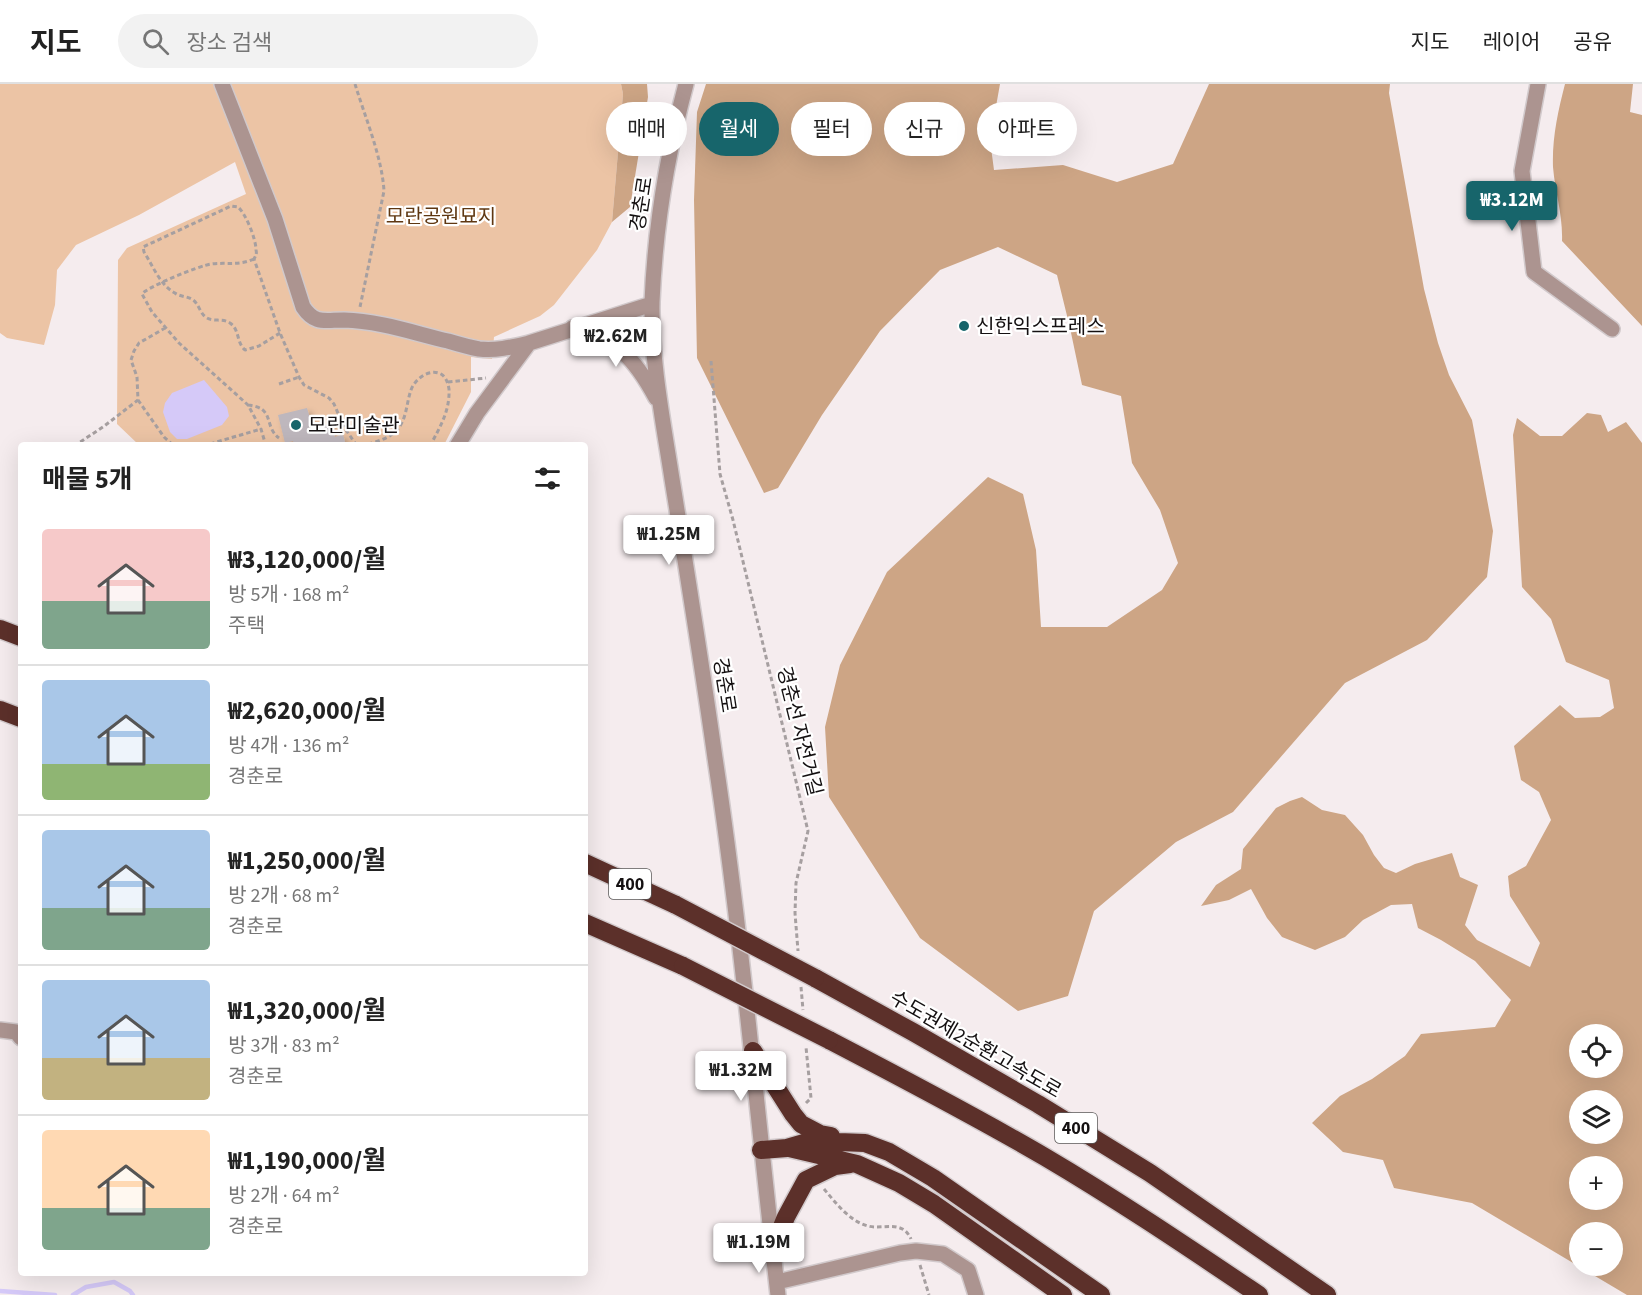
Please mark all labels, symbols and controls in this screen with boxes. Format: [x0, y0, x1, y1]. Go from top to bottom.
search box [118, 14, 538, 68]
text: 지도 [30, 23, 82, 63]
icon: search [139, 25, 172, 58]
text: 장소 검색 [187, 27, 272, 59]
text: 지도 [1411, 27, 1449, 57]
text: 레이어 [1482, 27, 1540, 57]
text: 공유 [1573, 27, 1612, 57]
chip: 매매 [606, 102, 687, 156]
chip: 월세 [699, 102, 779, 156]
chip: 필터 [791, 102, 872, 156]
chip: 신규 [884, 102, 965, 156]
chip: 아파트 [977, 102, 1077, 156]
street label: 경춘로 [624, 175, 660, 234]
pin: ₩3.12M [1463, 181, 1561, 232]
text: ₩3.12M [1480, 186, 1544, 214]
park label: 모란공원묘지 [386, 203, 496, 231]
place label: 신한익스프레스 [976, 313, 1105, 341]
pin: ₩2.62M [567, 317, 665, 368]
marker: 신한익스프레스 [957, 319, 971, 333]
text: ₩2.62M [584, 322, 648, 350]
place label: 모란미술관 [308, 412, 400, 440]
marker: 모란미술관 [289, 418, 303, 432]
text: 매물 5개 [42, 461, 133, 498]
icon: filters [531, 462, 564, 495]
pin: ₩1.25M [620, 515, 718, 566]
text: ₩1.25M [637, 520, 701, 548]
text: ₩3,120,000/월 [228, 541, 386, 578]
icon: home [90, 553, 162, 625]
text: 방 5개 · 168 m² [228, 581, 349, 609]
text: 주택 [228, 612, 265, 640]
street label: 경춘로 [706, 656, 742, 715]
street label: 경춘선 자전거길 [769, 663, 829, 799]
text: ₩2,620,000/월 [228, 692, 386, 729]
icon: home [90, 704, 162, 776]
text: 방 4개 · 136 m² [228, 732, 349, 760]
text: 경춘로 [228, 763, 283, 791]
text: ₩1,250,000/월 [228, 842, 386, 879]
icon: home [90, 854, 162, 926]
road number: 400 [609, 869, 651, 899]
text: 방 2개 · 68 m² [228, 882, 340, 910]
text: 경춘로 [228, 913, 283, 941]
street label: 수도권제2순환고속도로 [885, 984, 1066, 1105]
text: ₩1,320,000/월 [228, 992, 386, 1029]
icon: home [90, 1004, 162, 1076]
map controls [1569, 1024, 1623, 1276]
button: locate [1569, 1024, 1623, 1078]
text: 방 3개 · 83 m² [228, 1032, 340, 1060]
pin: ₩1.32M [692, 1051, 790, 1102]
text: ₩1.32M [709, 1056, 773, 1084]
text: 경춘로 [228, 1063, 283, 1091]
button: layers [1569, 1090, 1623, 1144]
road number: 400 [1055, 1113, 1097, 1143]
text: ₩1,190,000/월 [228, 1142, 386, 1179]
icon: home [90, 1154, 162, 1226]
button: + [1569, 1156, 1623, 1210]
text: 방 2개 · 64 m² [228, 1182, 340, 1210]
text: 경춘로 [228, 1213, 283, 1241]
button: − [1569, 1222, 1623, 1276]
pin: ₩1.19M [710, 1223, 808, 1274]
text: ₩1.19M [727, 1228, 791, 1256]

